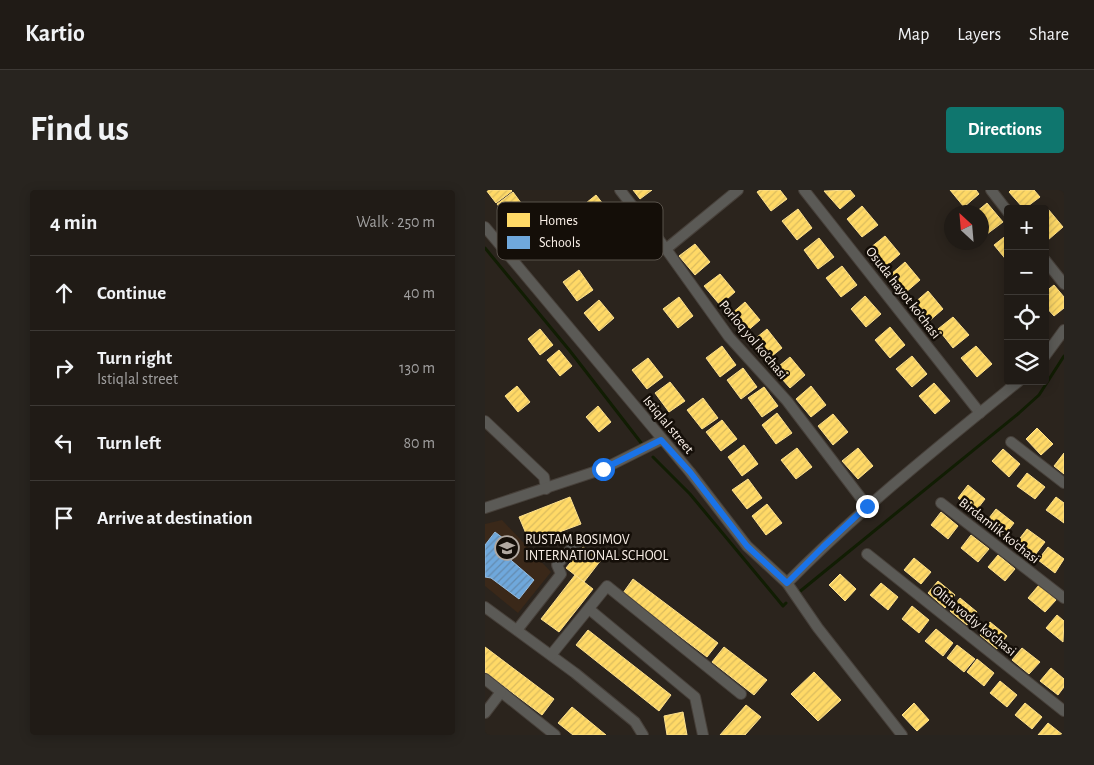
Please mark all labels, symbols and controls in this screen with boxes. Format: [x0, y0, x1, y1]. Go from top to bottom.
text: Kartio [25, 22, 85, 46]
text: Map [898, 26, 929, 44]
text: Layers [957, 26, 1001, 44]
text: Share [1029, 26, 1069, 44]
button: Directions [946, 107, 1064, 153]
text: Find us [30, 112, 129, 147]
legend [497, 202, 663, 260]
north arrow [944, 205, 989, 250]
map controls [1004, 205, 1049, 385]
button: + [1004, 205, 1049, 250]
text: 4 min [50, 212, 97, 233]
text: Walk · 250 m [356, 214, 435, 230]
text: Homes [539, 214, 578, 228]
text: Schools [539, 236, 580, 250]
street label: Osuda hayot ko'chasi [863, 245, 943, 341]
button: − [1004, 250, 1049, 295]
icon: ahead [50, 279, 78, 307]
text: Continue [97, 284, 166, 303]
text: 40 m [403, 285, 435, 301]
button: locate [1004, 295, 1049, 340]
street label: Porloq yol ko'chasi [716, 298, 790, 382]
button: layers [1004, 340, 1049, 385]
text: Turn right [97, 349, 172, 368]
icon: right [50, 354, 78, 382]
text: 130 m [399, 360, 435, 376]
text: Istiqlal street [97, 371, 178, 387]
street label: Istiqlal street [640, 393, 696, 457]
icon: left [50, 429, 78, 457]
text: Turn left [97, 434, 161, 453]
text: 80 m [404, 435, 435, 451]
route start [592, 458, 615, 481]
route end [856, 495, 879, 518]
street label: Birdamlik ko'chasi [956, 495, 1042, 567]
icon: arrive [50, 504, 78, 532]
text: Arrive at destination [97, 509, 253, 528]
place label: RUSTAM BOSIMOV INTERNATIONAL SCHOOL [525, 533, 668, 563]
school or university icon: RUSTAM BOSIMOV INTERNATIONAL SCHOOL [494, 535, 520, 561]
street label: Oltin vodiy ko'chasi [930, 583, 1018, 659]

